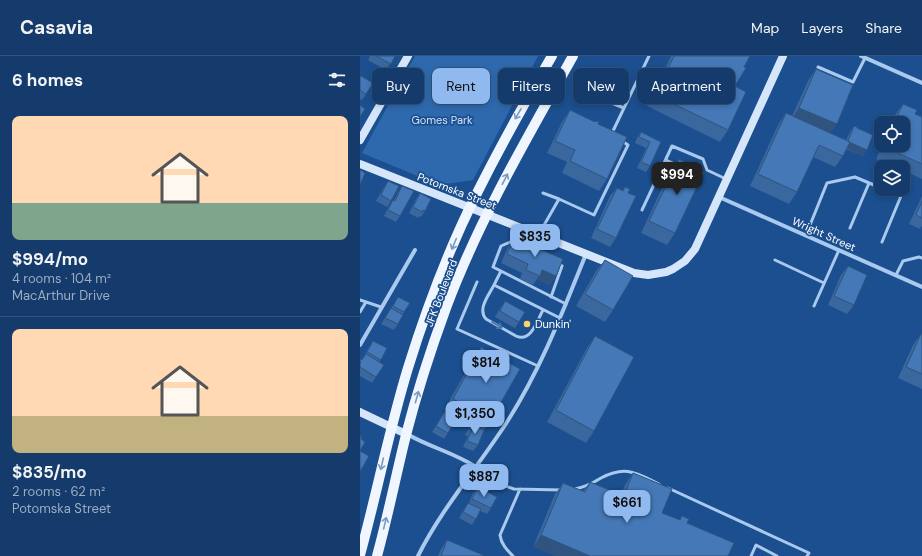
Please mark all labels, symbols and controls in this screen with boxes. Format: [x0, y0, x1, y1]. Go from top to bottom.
text: Casavia [20, 15, 93, 40]
text: Map [751, 19, 779, 37]
text: Layers [801, 19, 843, 37]
text: Share [865, 19, 902, 37]
chip: Buy [372, 68, 424, 104]
chip: Rent [432, 68, 490, 104]
chip: Filters [498, 68, 565, 104]
chip: New [573, 68, 629, 104]
chip: Apartment [637, 68, 735, 104]
text: 6 homes [12, 69, 83, 91]
icon: filters [326, 69, 348, 91]
one-way arrow [514, 108, 522, 120]
park label: Gomes Park [411, 113, 473, 127]
map controls [874, 116, 910, 196]
button: locate [874, 116, 910, 152]
icon: home [144, 142, 216, 214]
button: layers [874, 160, 910, 196]
pin: $994 [653, 162, 701, 196]
text: $994 [661, 166, 693, 183]
street label: Potomska Street [415, 169, 499, 213]
one-way arrow [501, 174, 509, 186]
street label: Wright Street [790, 214, 858, 254]
pin: $835 [511, 224, 559, 258]
text: $835 [519, 228, 551, 245]
one-way arrow [450, 237, 457, 249]
text: $994/mo [12, 248, 88, 270]
street label: JFK Boulevard [422, 257, 460, 329]
text: 4 rooms · 104 m² [12, 270, 111, 287]
text: MacArthur Drive [12, 287, 110, 304]
place label: Dunkin' [535, 317, 571, 331]
marker: Dunkin' [522, 319, 532, 329]
one-way arrow [490, 322, 502, 329]
pin: $814 [462, 350, 510, 384]
text: $814 [471, 354, 501, 371]
icon: home [144, 355, 216, 427]
one-way arrow [414, 390, 421, 403]
pin: $1,350 [442, 401, 508, 435]
text: $1,350 [455, 405, 495, 422]
one-way arrow [377, 457, 385, 470]
text: $835/mo [12, 461, 87, 483]
pin: $887 [460, 464, 508, 498]
text: $887 [468, 468, 500, 485]
text: 2 rooms · 62 m² [12, 483, 105, 500]
pin: $661 [603, 490, 651, 524]
text: $661 [612, 494, 642, 511]
text: Potomska Street [12, 500, 111, 517]
one-way arrow [382, 517, 390, 530]

